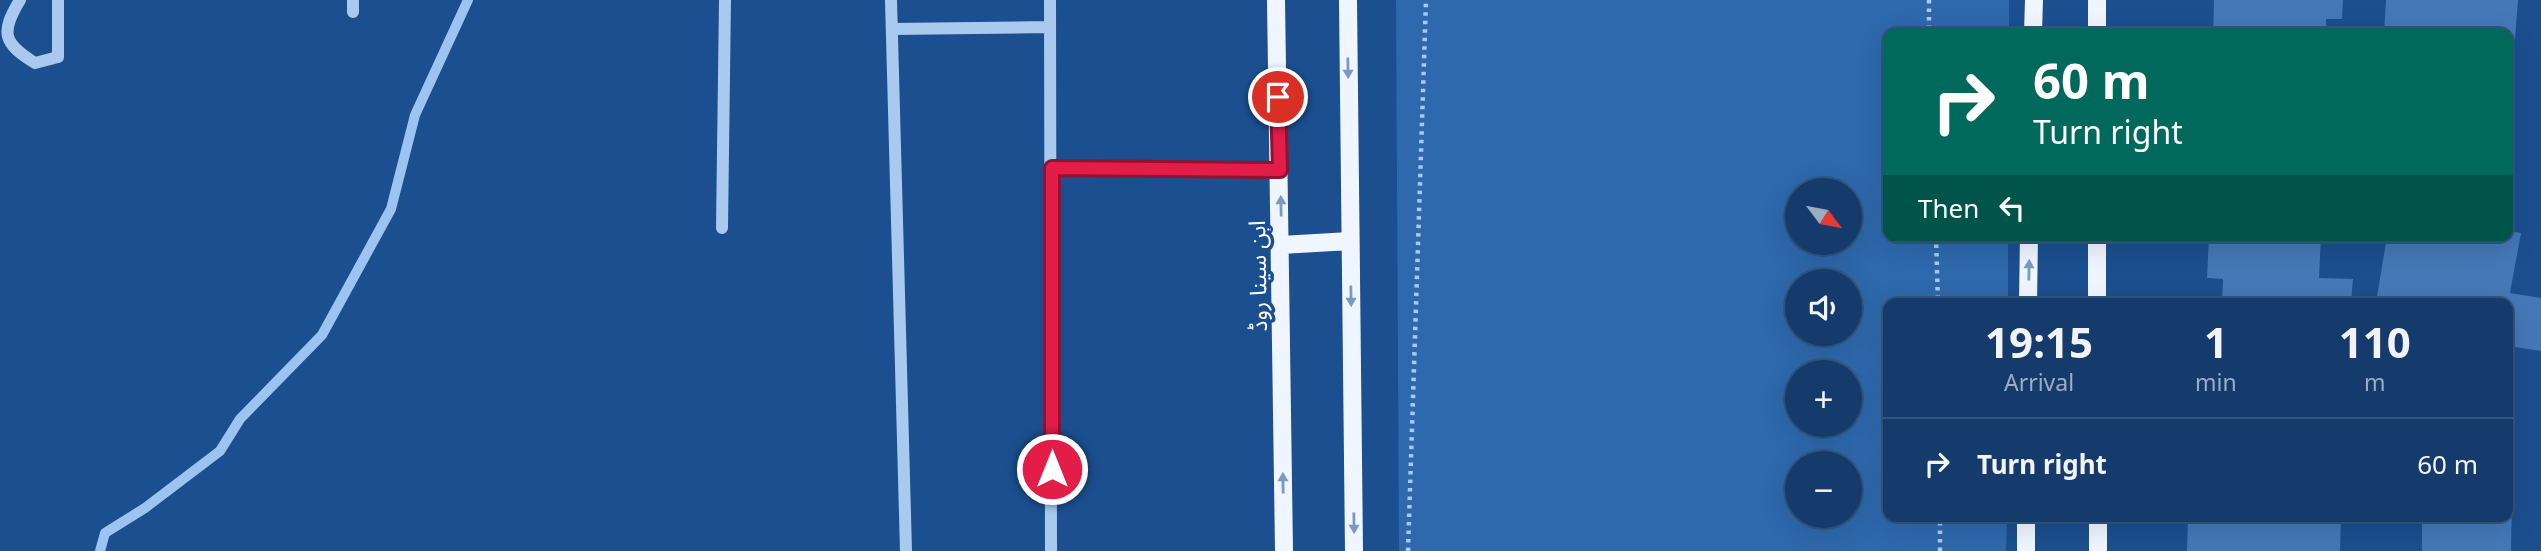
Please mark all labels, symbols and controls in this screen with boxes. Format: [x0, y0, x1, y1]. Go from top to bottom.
text: 60 m [2033, 47, 2150, 113]
icon: right [1918, 56, 2009, 147]
one-way arrow [1343, 57, 1354, 79]
pin [1248, 67, 1308, 127]
icon: arrive [1259, 78, 1297, 116]
text: Turn right [2033, 110, 2183, 153]
north arrow [1785, 178, 1862, 256]
map controls [1785, 178, 1862, 528]
icon: left [1993, 189, 2031, 227]
text: Then [1918, 190, 1979, 226]
one-way arrow [1275, 195, 1286, 217]
street label: ابن سینا روڈ [1240, 220, 1274, 332]
one-way arrow [2023, 258, 2035, 280]
button: sound [1785, 269, 1862, 346]
one-way arrow [1345, 285, 1357, 307]
text: 19:15 [1985, 313, 2093, 370]
text: 1 [2204, 313, 2228, 370]
text: 110 [2339, 313, 2411, 370]
button: + [1785, 360, 1862, 437]
text: Arrival [2004, 366, 2074, 398]
text: min [2195, 366, 2237, 398]
text: m [2364, 366, 2386, 398]
position arrow [1015, 432, 1089, 506]
icon: right [1918, 445, 1956, 483]
text: Turn right [1977, 446, 2107, 482]
text: 60 m [2417, 446, 2478, 482]
button: − [1785, 451, 1862, 528]
one-way arrow [1277, 472, 1289, 494]
one-way arrow [1348, 512, 1360, 534]

